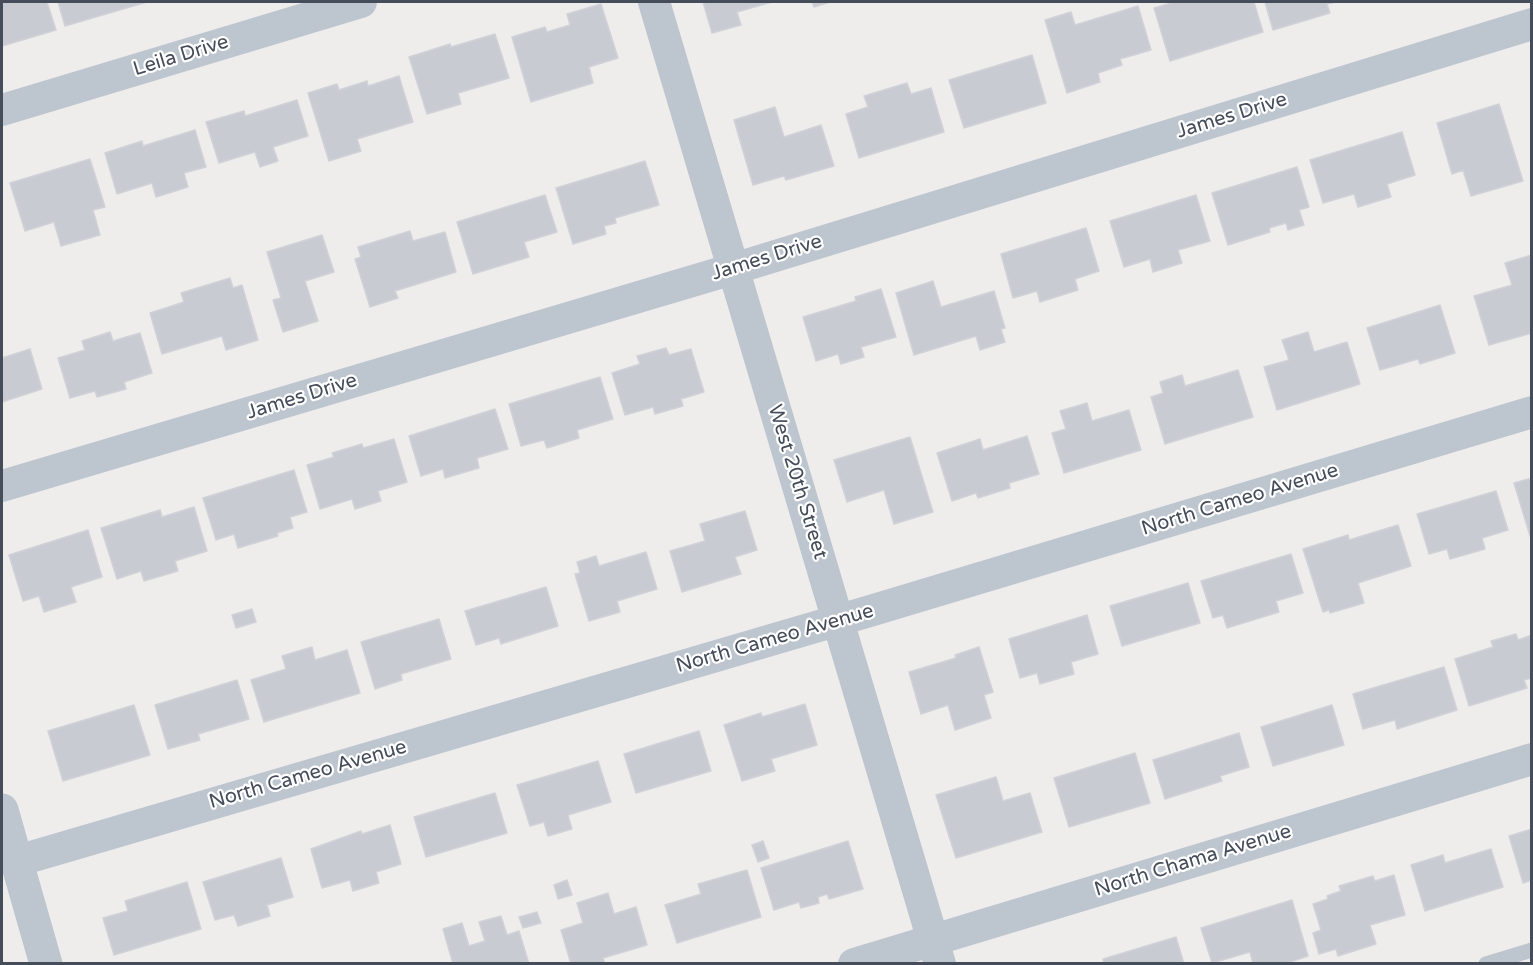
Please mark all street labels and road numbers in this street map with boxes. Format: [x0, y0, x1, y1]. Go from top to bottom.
street label: Leila Drive [130, 30, 232, 82]
street label: James Drive [1174, 88, 1290, 144]
street label: James Drive [709, 230, 825, 286]
street label: James Drive [244, 369, 360, 425]
street label: West 20th Street [762, 402, 832, 562]
street label: North Cameo Avenue [1139, 459, 1341, 541]
street label: North Cameo Avenue [673, 599, 877, 679]
street label: North Cameo Avenue [206, 735, 410, 815]
street label: North Chama Avenue [1092, 820, 1294, 902]

